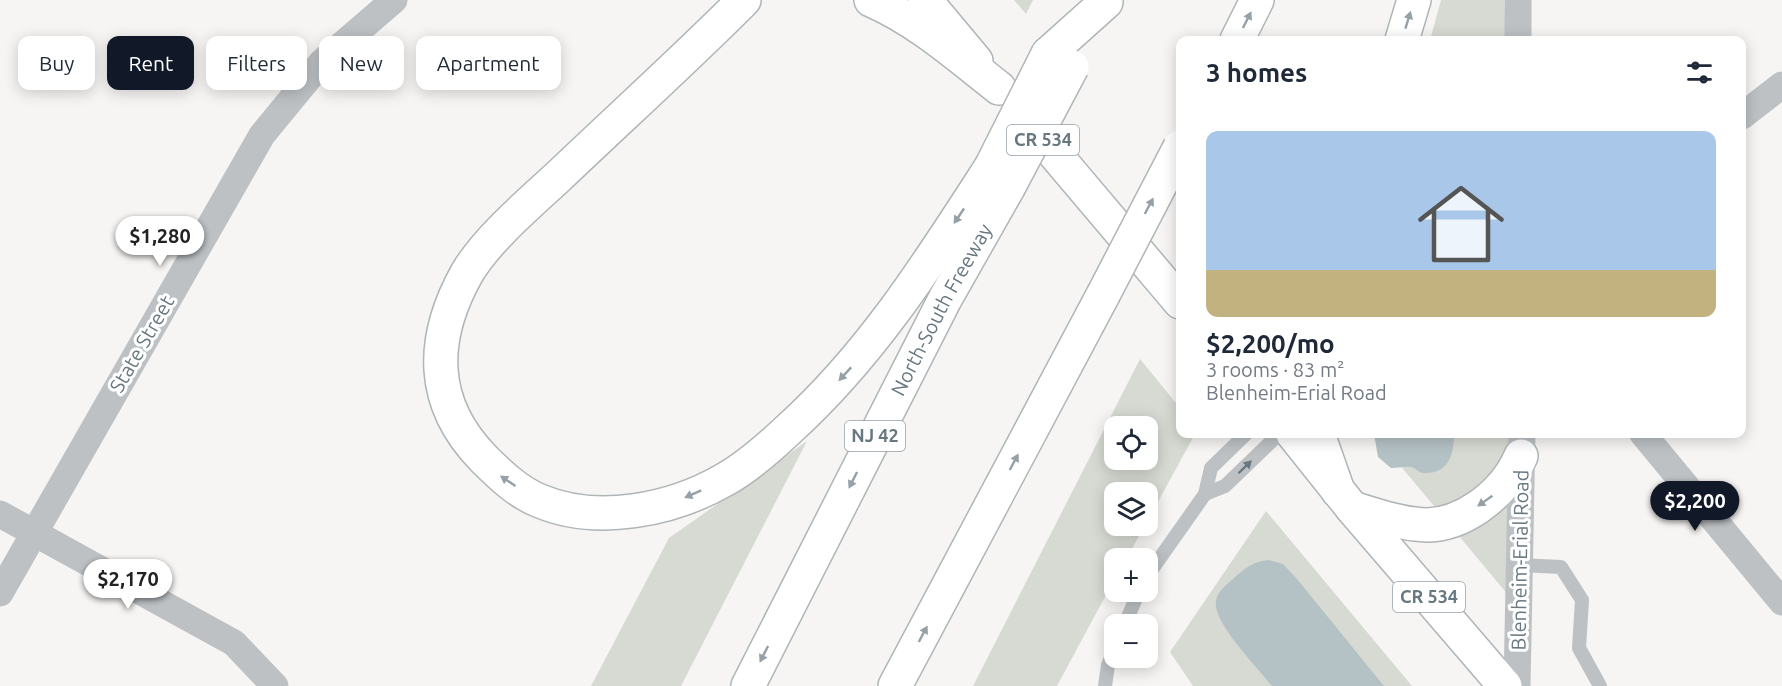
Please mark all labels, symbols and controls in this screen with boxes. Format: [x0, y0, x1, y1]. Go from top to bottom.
one-way arrow [1404, 11, 1413, 29]
one-way arrow [1242, 12, 1252, 29]
chip: Buy [18, 36, 95, 90]
chip: Rent [107, 36, 194, 90]
chip: Filters [206, 36, 307, 90]
chip: New [319, 36, 404, 90]
chip: Apartment [416, 36, 561, 90]
icon: filters [1683, 56, 1716, 89]
text: 3 homes [1206, 58, 1307, 87]
road number: CR 534 [1007, 125, 1079, 155]
icon: home [1407, 170, 1515, 278]
one-way arrow [1144, 197, 1154, 215]
one-way arrow [954, 208, 965, 224]
pin: $1,280 [111, 216, 209, 267]
street label: North-South Freeway [886, 219, 996, 399]
text: $1,280 [129, 224, 191, 247]
street label: State Street [105, 291, 179, 396]
text: $2,200/mo [1206, 329, 1335, 358]
text: 3 rooms · 83 m² [1206, 358, 1344, 381]
one-way arrow [838, 366, 852, 380]
text: Blenheim-Erial Road [1206, 381, 1387, 404]
map controls [1104, 416, 1158, 668]
button: locate [1104, 416, 1158, 470]
road number: NJ 42 [845, 421, 905, 451]
one-way arrow [1009, 453, 1019, 470]
one-way arrow [1237, 461, 1251, 475]
street label: Blenheim-Erial Road [1506, 469, 1533, 650]
one-way arrow [848, 472, 857, 489]
one-way arrow [501, 475, 517, 487]
pin: $2,200 [1646, 481, 1744, 532]
button: layers [1104, 482, 1158, 536]
one-way arrow [685, 489, 702, 498]
text: $2,200 [1664, 489, 1726, 512]
one-way arrow [1478, 495, 1494, 507]
button: + [1104, 548, 1158, 602]
pin: $2,170 [79, 559, 177, 610]
text: $2,170 [97, 567, 159, 590]
road number: CR 534 [1393, 582, 1465, 612]
button: − [1104, 614, 1158, 668]
one-way arrow [918, 626, 928, 643]
one-way arrow [759, 646, 769, 663]

